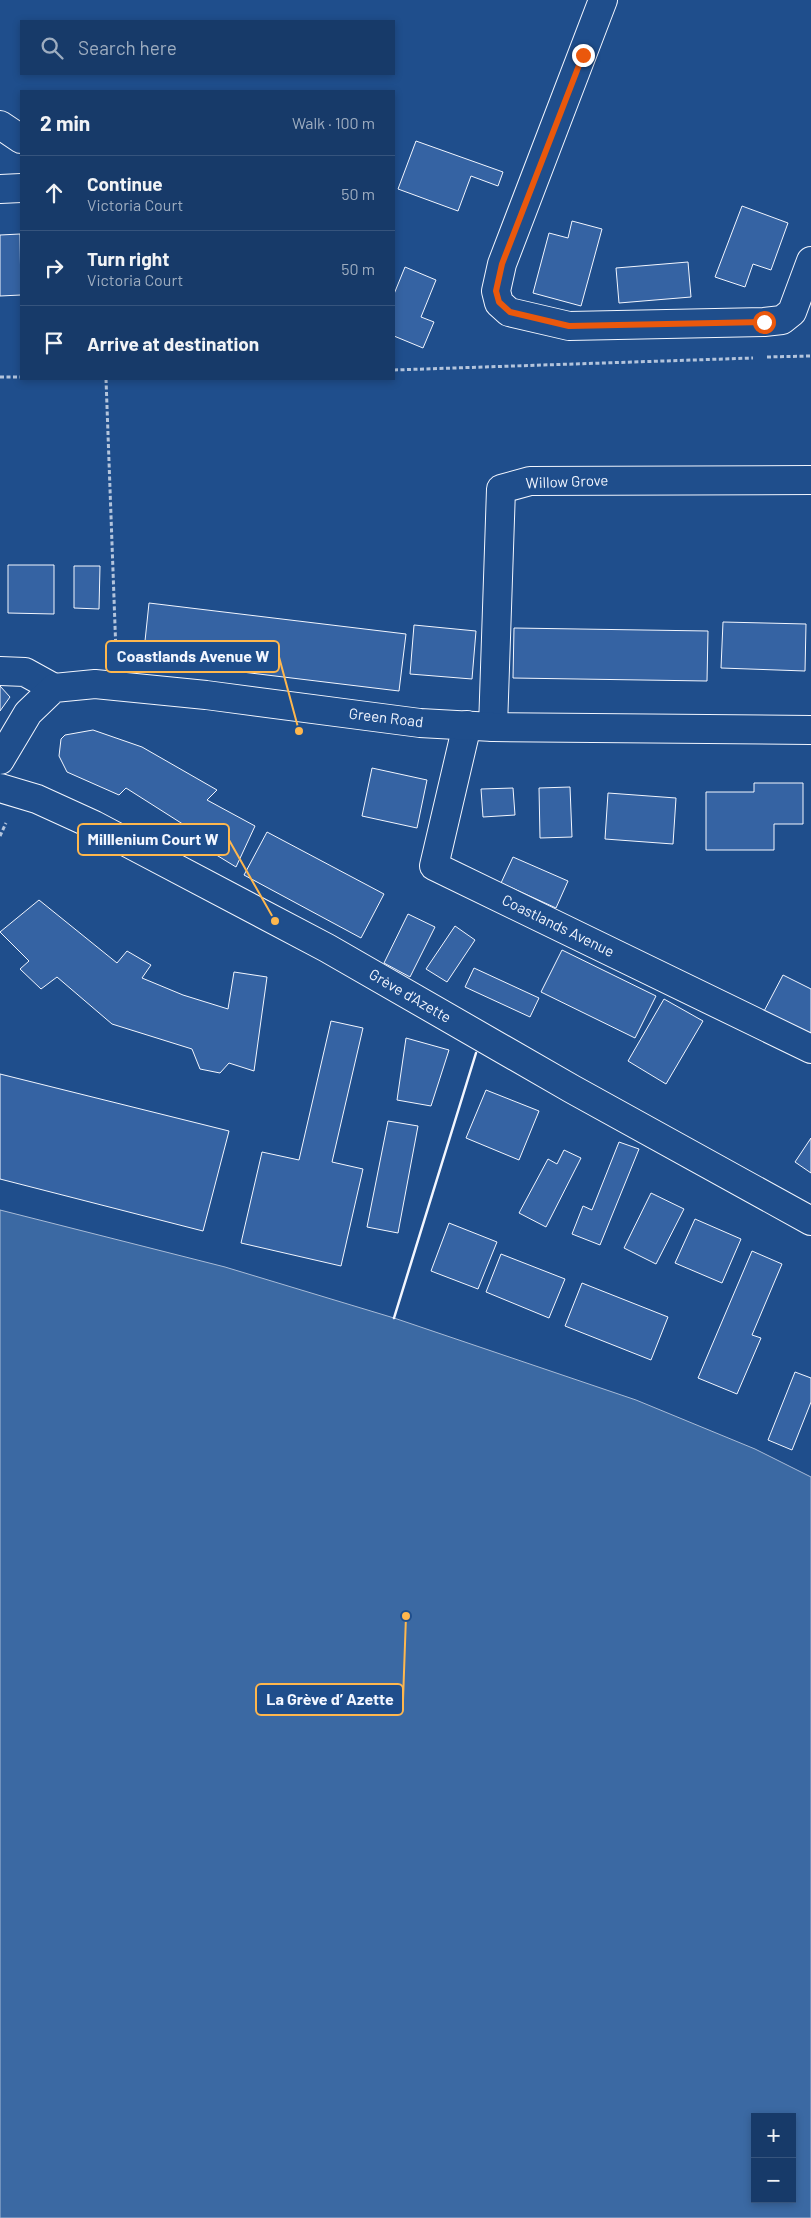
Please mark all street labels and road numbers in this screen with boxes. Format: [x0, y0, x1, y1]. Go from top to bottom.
street label: Willow Grove [525, 471, 609, 491]
street label: Green Road [348, 704, 424, 730]
street label: Coastlands Avenue [499, 890, 618, 960]
street label: Grève d'Azette [366, 964, 455, 1026]

